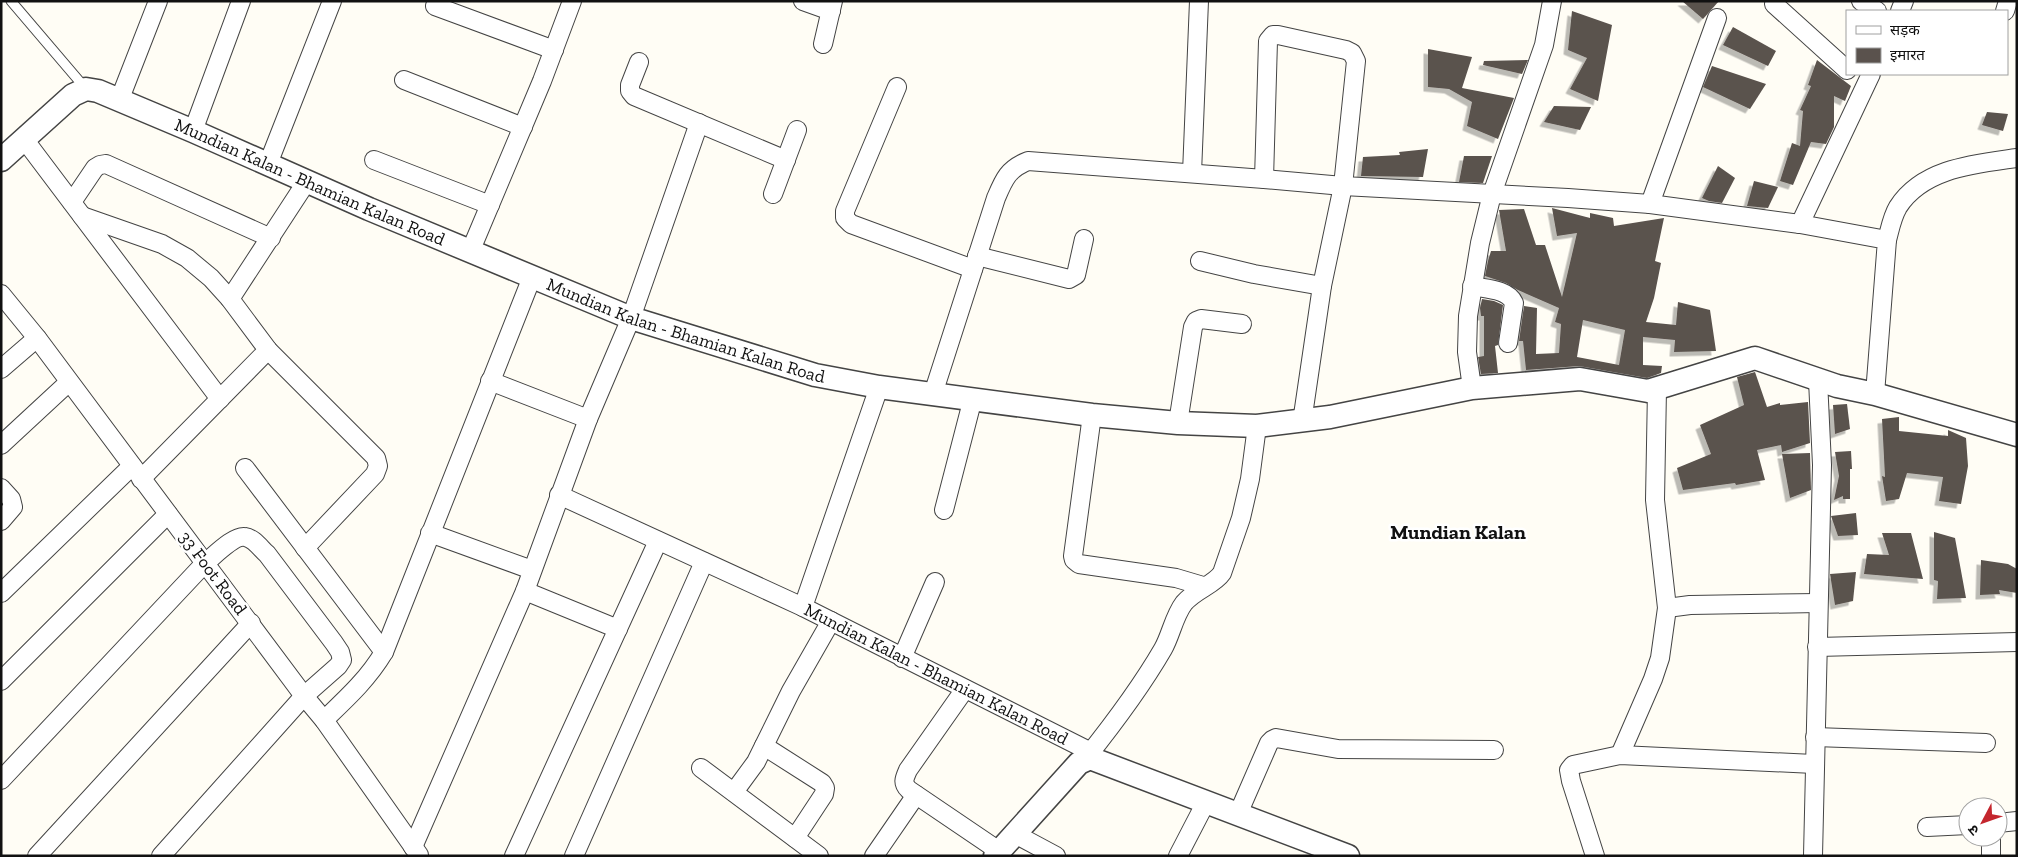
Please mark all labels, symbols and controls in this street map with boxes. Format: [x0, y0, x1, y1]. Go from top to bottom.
legend [1846, 10, 2008, 75]
text: सड़क [1890, 21, 1920, 39]
text: इमारत [1890, 46, 1925, 64]
street label: Mundian Kalan - Bhamian Kalan Road [171, 114, 448, 250]
street label: Mundian Kalan - Bhamian Kalan Road [543, 273, 827, 388]
district label: Mundian Kalan [1390, 520, 1526, 544]
street label: 33 Foot Road [174, 527, 252, 619]
street label: Mundian Kalan - Bhamian Kalan Road [801, 598, 1072, 750]
north arrow [1958, 797, 2008, 847]
text: उ [1964, 821, 1983, 839]

